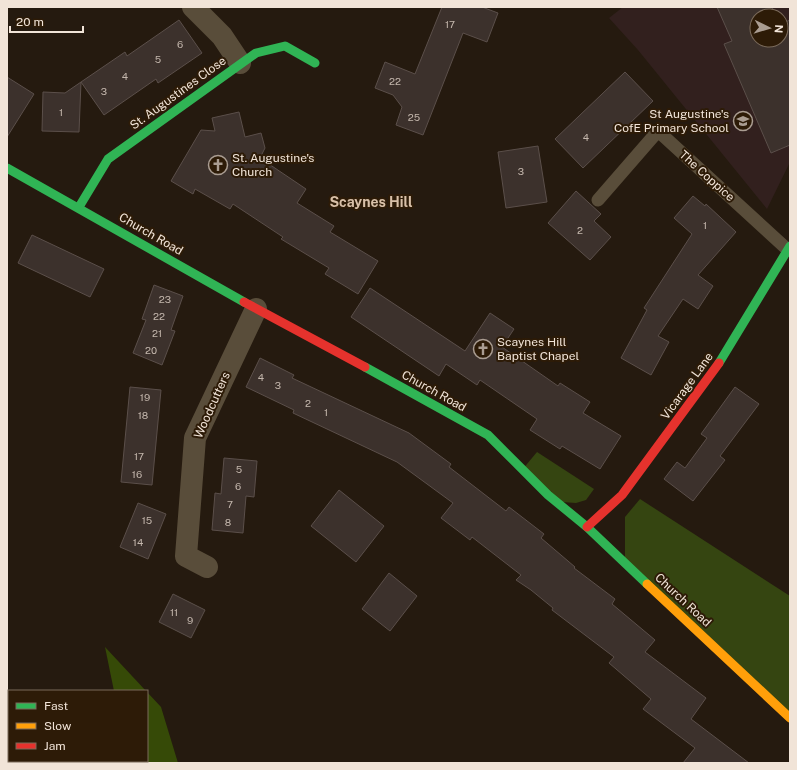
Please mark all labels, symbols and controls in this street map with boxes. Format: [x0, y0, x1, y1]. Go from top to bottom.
scale bar [10, 8, 83, 34]
north arrow [749, 8, 789, 48]
text: 20 m [16, 15, 44, 29]
house number: 17 [445, 18, 455, 30]
text: N [773, 24, 785, 34]
house number: 6 [177, 38, 183, 50]
street label: St. Augustines Close [127, 53, 229, 132]
house number: 5 [155, 53, 161, 65]
house number: 4 [122, 70, 128, 82]
house number: 22 [389, 75, 401, 87]
house number: 3 [101, 85, 107, 97]
house number: 1 [59, 106, 63, 118]
place label: St Augustine's CofE Primary School [614, 107, 729, 135]
school or university icon: St Augustine's CofE Primary School [732, 110, 754, 132]
house number: 25 [408, 111, 420, 123]
house number: 4 [583, 131, 589, 143]
street label: The Coppice [677, 148, 738, 205]
place label: St. Augustine's Church [232, 151, 314, 179]
church icon: St. Augustine's Church [207, 154, 229, 176]
house number: 3 [518, 165, 524, 177]
district label: Scaynes Hill [329, 194, 413, 210]
street label: Church Road [117, 210, 185, 258]
house number: 1 [703, 219, 707, 231]
house number: 2 [577, 224, 583, 236]
house number: 23 [159, 293, 171, 305]
house number: 22 [153, 310, 165, 322]
house number: 21 [152, 327, 162, 339]
place label: Scaynes Hill Baptist Chapel [497, 335, 579, 363]
church icon: Scaynes Hill Baptist Chapel [472, 338, 494, 360]
house number: 20 [145, 344, 157, 356]
street label: Vicarage Lane [658, 350, 716, 422]
street label: Church Road [399, 368, 469, 414]
street label: Woodcutters [191, 370, 233, 440]
house number: 4 [258, 371, 264, 383]
house number: 3 [275, 379, 281, 391]
house number: 19 [140, 391, 150, 403]
house number: 2 [305, 397, 311, 409]
house number: 1 [324, 406, 328, 418]
house number: 18 [138, 409, 148, 421]
house number: 17 [134, 450, 144, 462]
house number: 5 [236, 463, 242, 475]
house number: 16 [132, 468, 142, 480]
house number: 6 [235, 480, 241, 492]
house number: 7 [227, 498, 233, 510]
house number: 15 [142, 514, 152, 526]
house number: 8 [225, 516, 231, 528]
house number: 14 [133, 536, 143, 548]
street label: Church Road [652, 570, 714, 630]
house number: 11 [170, 606, 178, 618]
house number: 9 [187, 614, 193, 626]
legend [8, 690, 148, 762]
text: Fast [44, 699, 69, 713]
text: Slow [44, 719, 72, 733]
text: Jam [44, 739, 66, 753]

